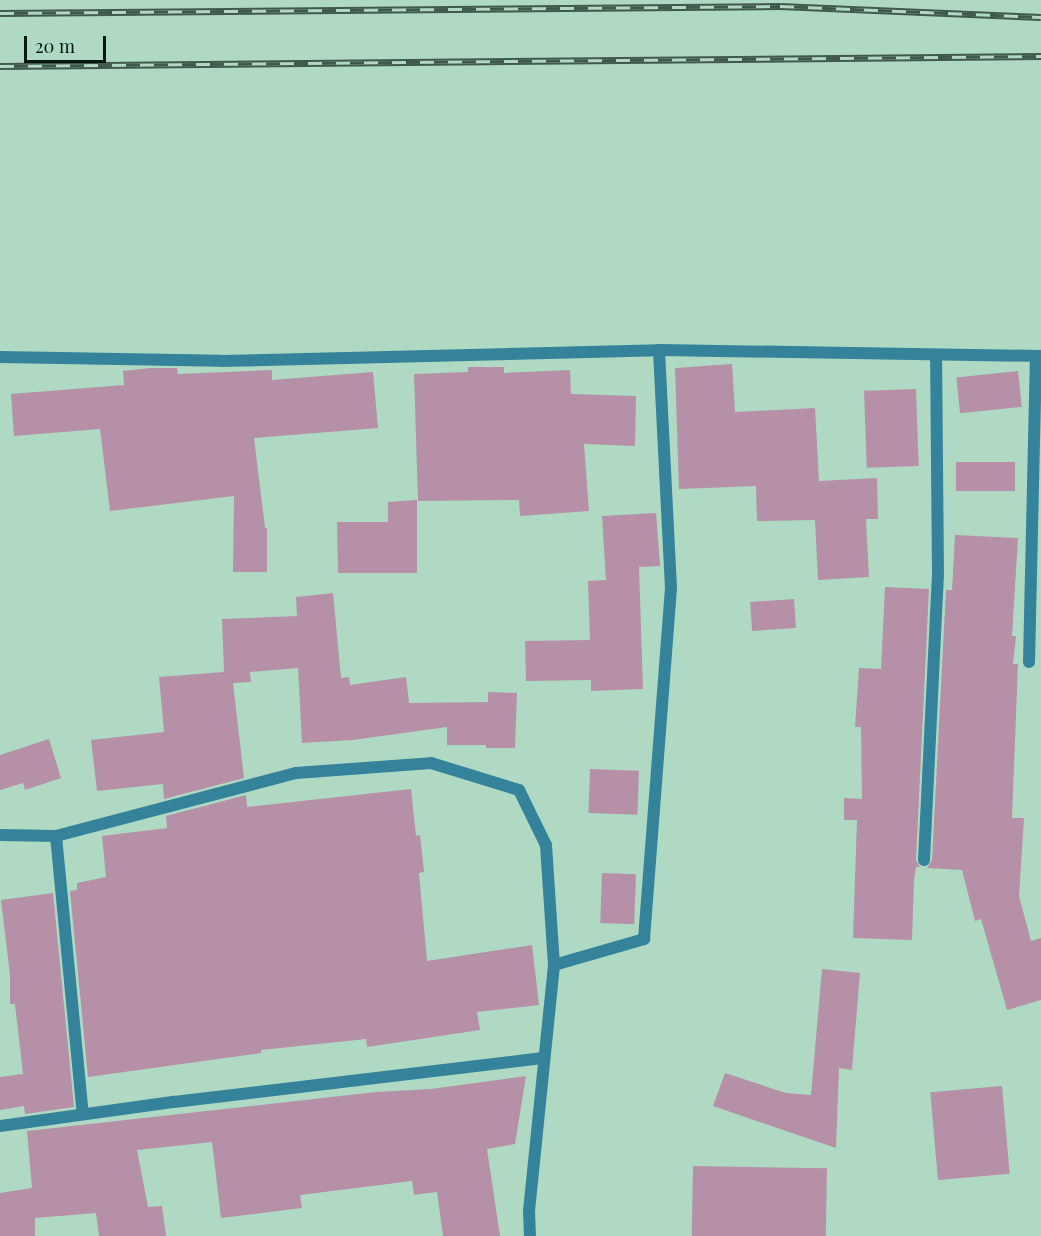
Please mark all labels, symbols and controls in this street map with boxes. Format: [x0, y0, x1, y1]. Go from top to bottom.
scale bar [27, 24, 110, 62]
text: 20 m [35, 34, 75, 58]

